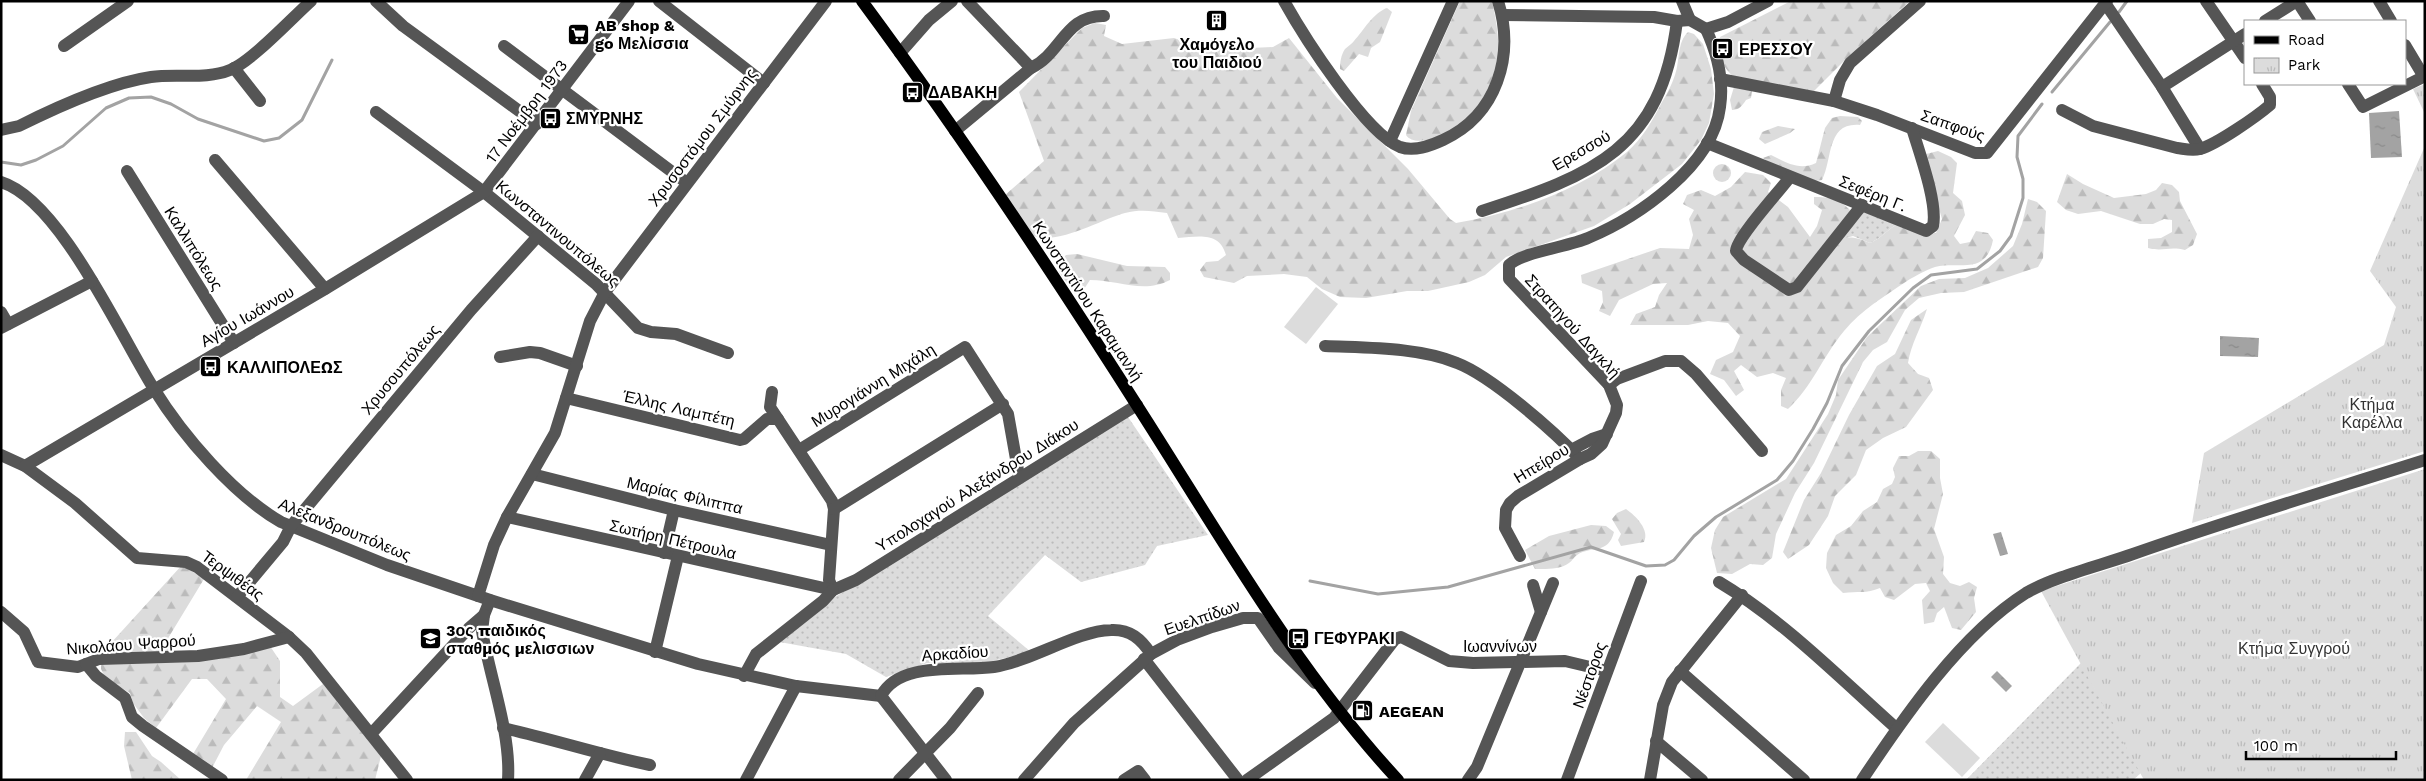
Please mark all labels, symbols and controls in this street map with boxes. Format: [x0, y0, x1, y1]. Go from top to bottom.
building icon: Χαμόγελο του Παιδιού [1205, 8, 1229, 32]
place label: AB shop & go Μελίσσια [595, 16, 689, 53]
legend [2244, 20, 2406, 85]
supermarket icon: AB shop & go Μελίσσια [567, 22, 591, 46]
text: Road [2288, 31, 2325, 49]
place label: Χαμόγελο του Παιδιού [1172, 35, 1262, 72]
bus stop icon: ΕΡΕΣΣΟΥ [1711, 37, 1735, 61]
place label: ΕΡΕΣΣΟΥ [1739, 40, 1813, 59]
street label: 17 Νοέμβρη 1973 [481, 56, 571, 167]
text: Park [2288, 56, 2321, 74]
street label: Χρυσοστόμου Σμύρνης [644, 64, 761, 210]
bus stop icon: ΔΑΒΑΚΗ [900, 80, 924, 104]
place label: ΔΑΒΑΚΗ [928, 83, 997, 102]
bus stop icon: ΣΜΥΡΝΗΣ [538, 106, 562, 130]
street label: Σαπφούς [1918, 106, 1988, 145]
place label: ΣΜΥΡΝΗΣ [566, 109, 643, 128]
street label: Ερεσσού [1549, 126, 1614, 175]
street label: Σεφέρη Γ. [1836, 171, 1909, 216]
street label: Κωνσταντινουπόλεως [492, 176, 624, 291]
street label: Καλλιπόλεως [160, 203, 227, 294]
street label: Κωνσταντίνου Καραμανλή [1029, 218, 1147, 385]
street label: Στρατηγού Δαγκλή [1521, 271, 1624, 382]
street label: Αγίου Ιωάννου [197, 282, 297, 351]
street label: Χρυσουπόλεως [357, 320, 444, 418]
street label: Μυρογιάννη Μιχάλη [808, 340, 939, 431]
bus stop icon: ΚΑΛΛΙΠΟΛΕΩΣ [199, 355, 223, 379]
place label: ΚΑΛΛΙΠΟΛΕΩΣ [227, 358, 343, 377]
street label: Έλλης Λαμπέτη [620, 386, 737, 431]
park label: Κτήμα Καρέλλα [2342, 395, 2402, 432]
street label: Υπολοχαγού Αλεξάνδρου Διάκου [872, 415, 1082, 556]
street label: Ηπείρου [1510, 440, 1572, 487]
street label: Μαρίας Φίλιππα [625, 473, 745, 518]
street label: Αλεξανδρουπόλεως [276, 494, 414, 565]
street label: Σωτήρη Πέτρουλα [608, 516, 738, 563]
street label: Τερψιθέας [198, 546, 268, 604]
street label: Ευελπίδων [1162, 596, 1243, 639]
place label: 3ος παιδικός σταθμός μελισσιων [446, 621, 594, 658]
bus stop icon: ΓΕΦΥΡΑΚΙ [1286, 626, 1310, 650]
school or university icon: 3ος παιδικός σταθμός μελισσιων [418, 627, 442, 651]
place label: ΓΕΦΥΡΑΚΙ [1314, 629, 1395, 648]
street label: Νικολάου Ψαρρού [66, 631, 196, 658]
street label: Ιωαννίνων [1463, 637, 1537, 656]
street label: Νέστορος [1569, 639, 1610, 711]
park label: Κτήμα Συγγρού [2238, 639, 2350, 658]
street label: Αρκαδίου [921, 642, 989, 665]
fuel station icon: AEGEAN [1351, 699, 1375, 723]
place label: AEGEAN [1379, 702, 1444, 721]
scale bar [2246, 728, 2396, 760]
text: 100 m [2254, 737, 2298, 755]

